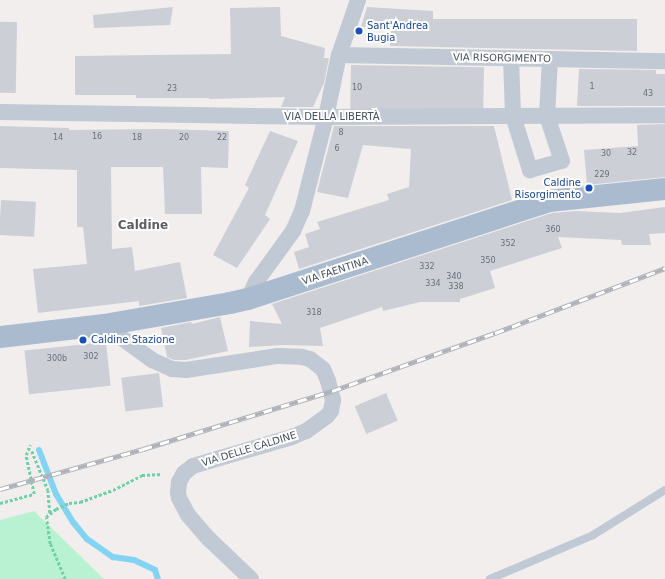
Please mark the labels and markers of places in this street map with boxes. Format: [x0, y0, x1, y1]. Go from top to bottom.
place label: Sant'Andrea Bugia [367, 19, 428, 42]
marker: Sant'Andrea Bugia [354, 26, 364, 36]
place label: Caldine Risorgimento [515, 176, 581, 200]
marker: Caldine Risorgimento [584, 183, 594, 193]
place label: Caldine Stazione [91, 334, 175, 346]
marker: Caldine Stazione [78, 335, 88, 345]

